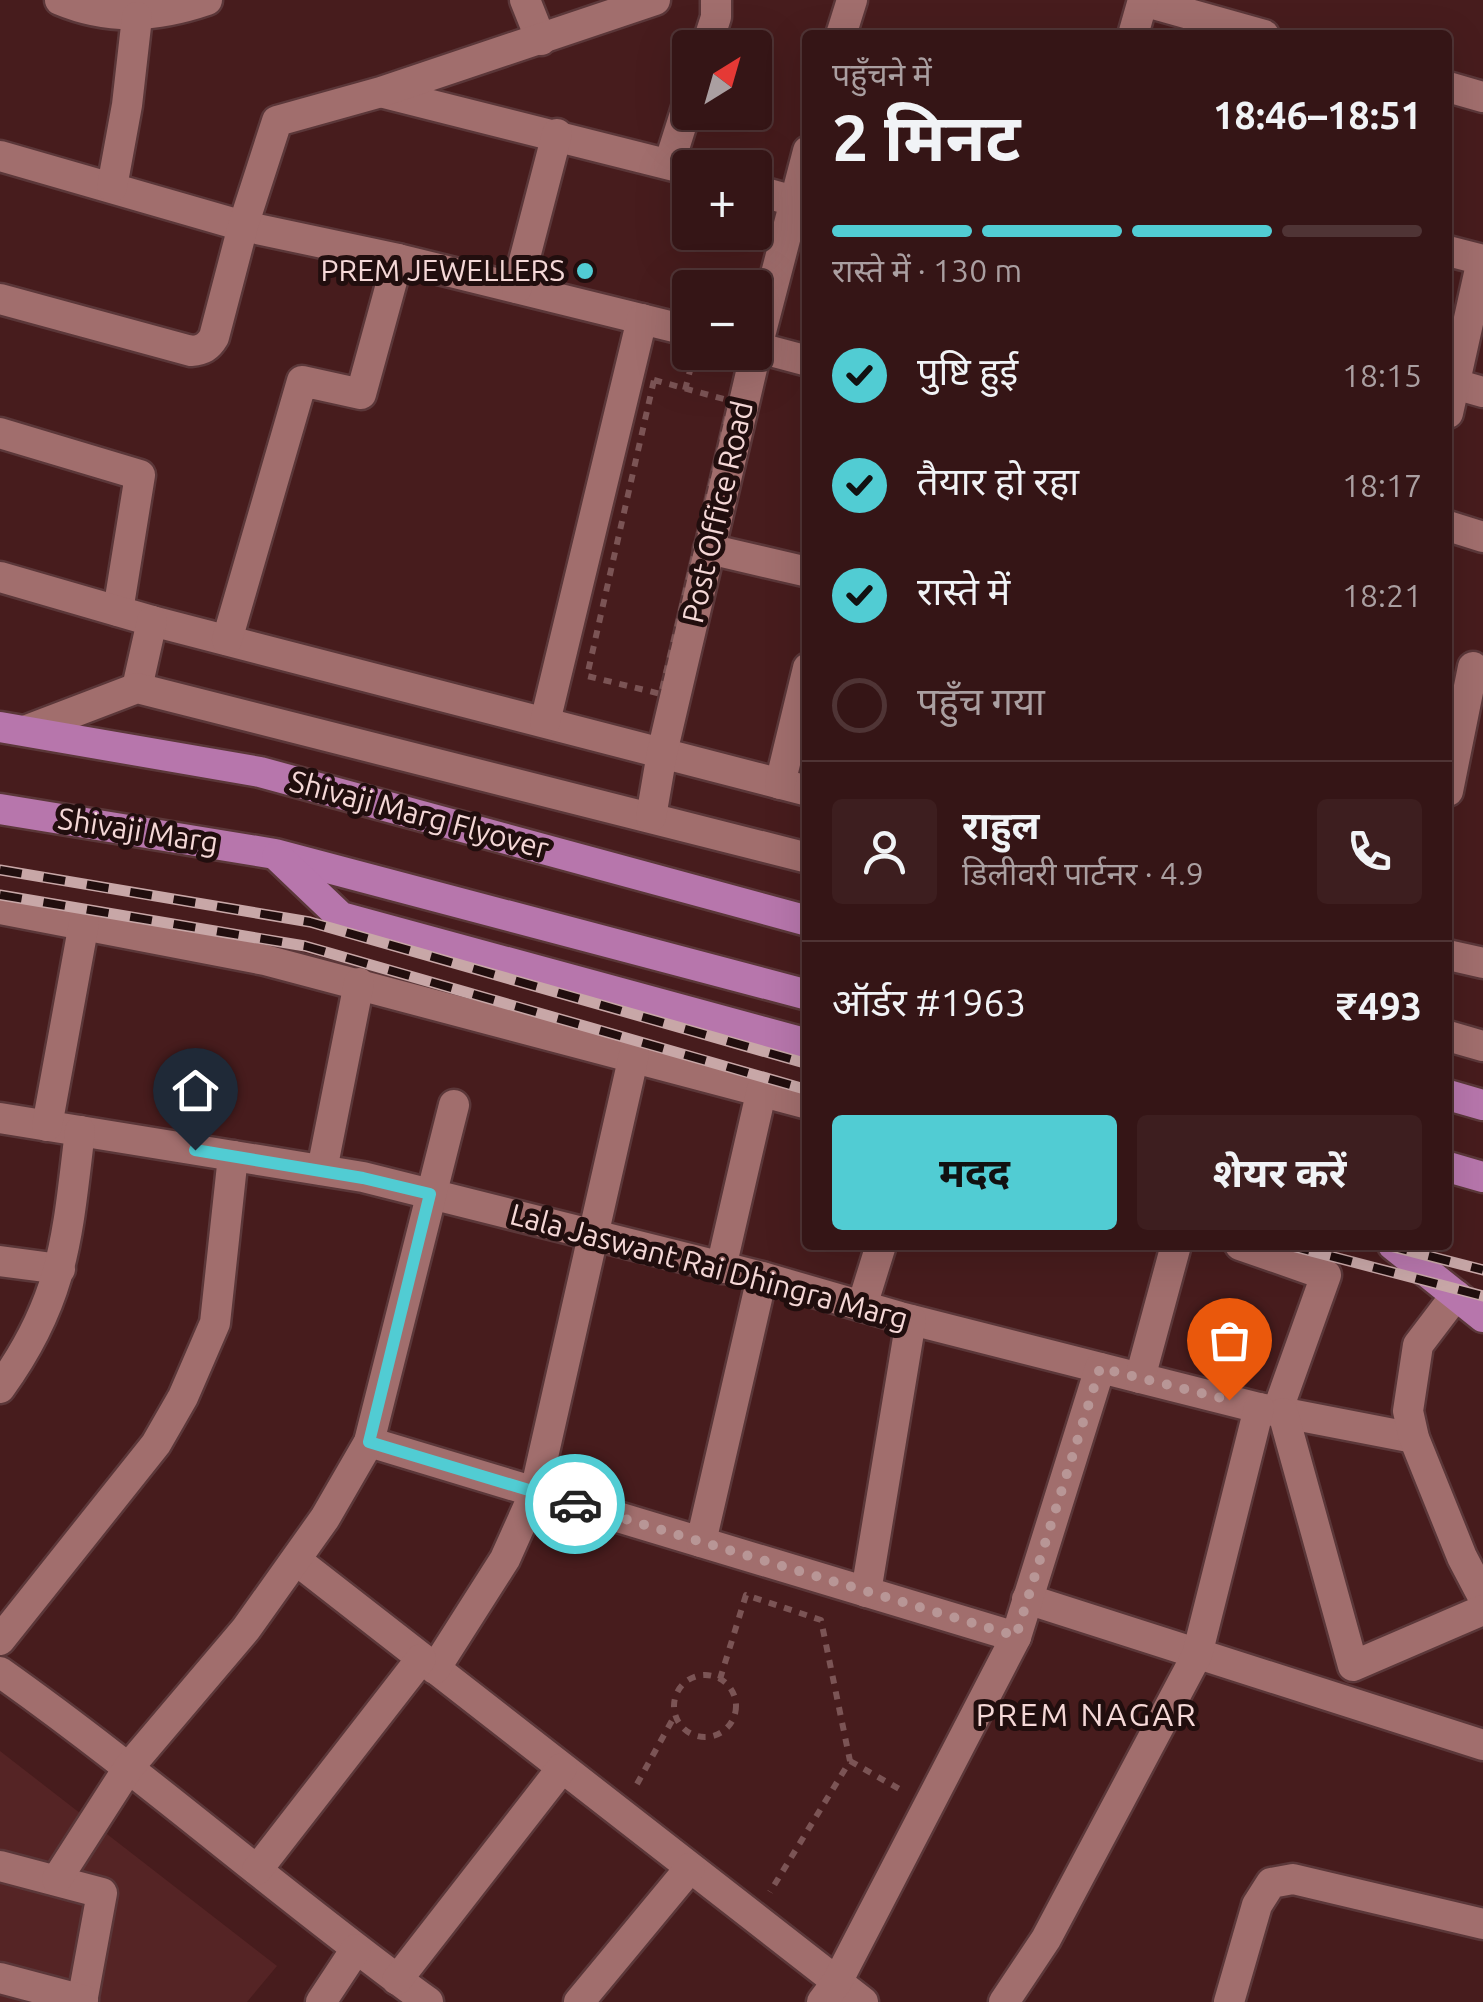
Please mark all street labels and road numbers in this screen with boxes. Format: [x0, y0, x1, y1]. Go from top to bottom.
street label: Post Office Road [675, 397, 759, 626]
street label: Shivaji Marg Flyover [286, 763, 553, 865]
street label: Shivaji Marg [56, 801, 221, 859]
street label: Lala Jaswant Rai Dhingra Marg [507, 1196, 912, 1336]

